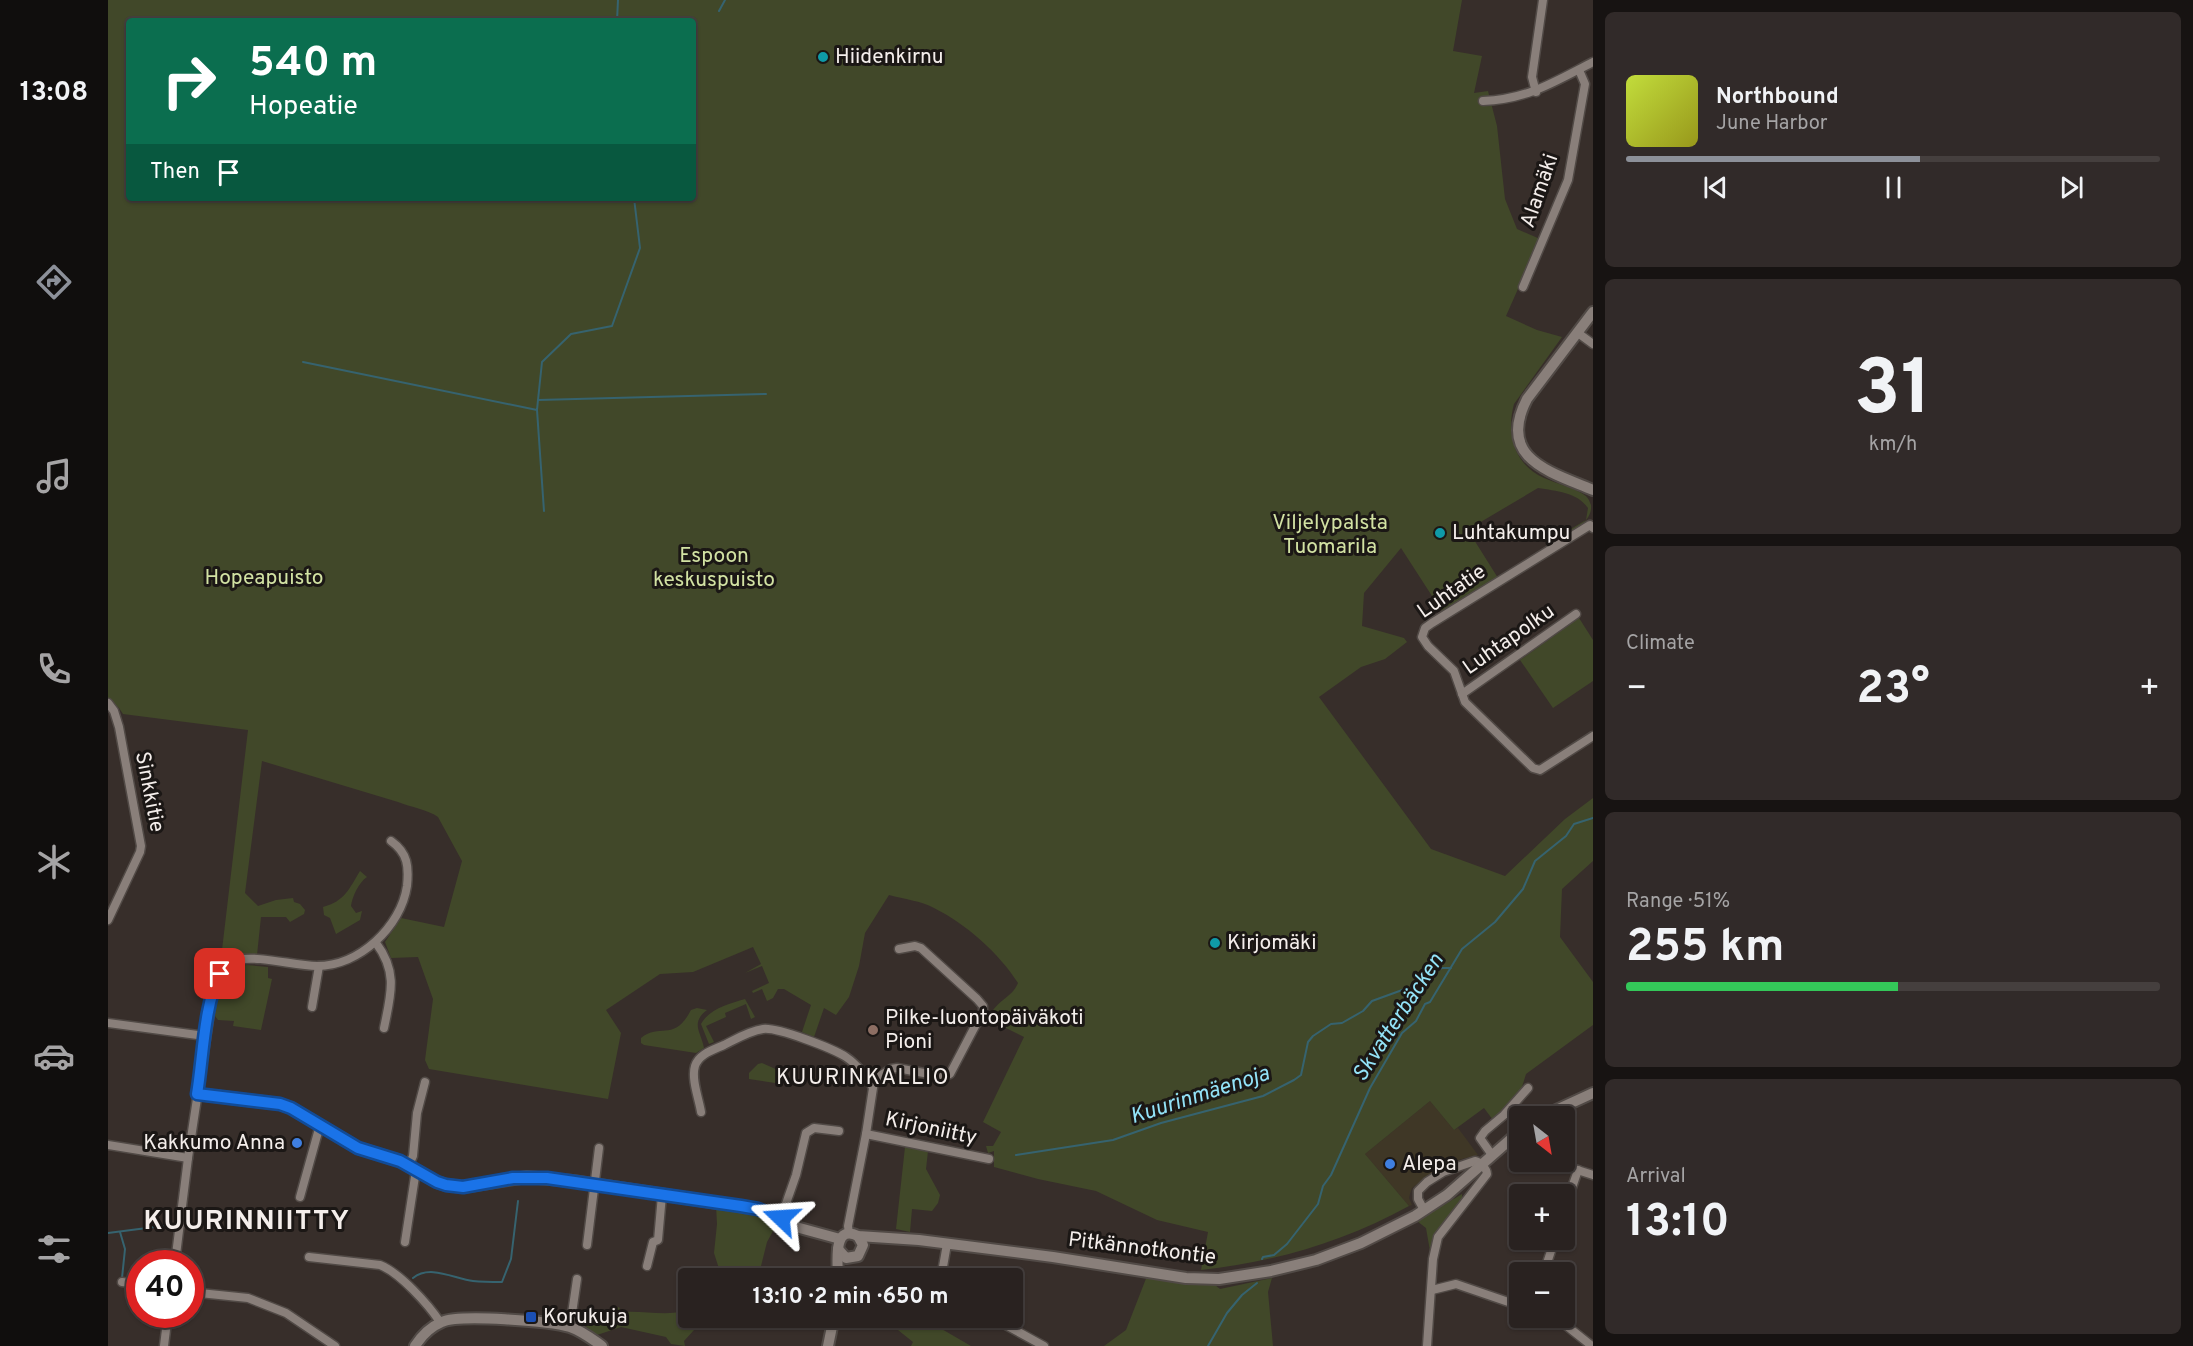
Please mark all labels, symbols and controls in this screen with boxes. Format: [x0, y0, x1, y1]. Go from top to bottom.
text: 540 m [249, 38, 377, 91]
icon: right [150, 42, 228, 120]
place label: Hiidenkirnu [835, 44, 944, 71]
marker: Hiidenkirnu [816, 50, 830, 64]
text: 13:08 [20, 76, 88, 110]
text: Northbound [1716, 84, 1839, 111]
text: Hopeatie [249, 90, 358, 124]
text: June Harbor [1716, 111, 1828, 137]
street label: Alamäki [1515, 150, 1565, 232]
icon: arrive [212, 156, 245, 189]
text: Then [150, 159, 200, 186]
icon: previous [1699, 171, 1732, 204]
icon: pause [1877, 171, 1910, 204]
icon: next [2055, 171, 2088, 204]
icon: directions [33, 261, 75, 303]
text: 31 [1854, 343, 1932, 442]
text: km/h [1869, 432, 1917, 458]
icon: music [33, 455, 75, 497]
park label: Viljelypalsta Tuomarila [1272, 510, 1388, 561]
place label: Luhtakumpu [1452, 520, 1570, 547]
marker: Luhtakumpu [1433, 526, 1447, 540]
park label: Espoon keskuspuisto [653, 543, 775, 594]
street label: Luhtatie [1412, 559, 1492, 625]
park label: Hopeapuisto [204, 565, 324, 592]
street label: Luhtapolku [1458, 598, 1560, 682]
text: Climate [1626, 631, 1695, 657]
icon: phone [33, 648, 75, 690]
text: 23° [1856, 662, 1930, 719]
text: − [1626, 669, 1647, 711]
text: + [2139, 669, 2160, 711]
street label: Sinkkitie [128, 749, 170, 835]
icon: climate [33, 841, 75, 883]
text: Range · 51% [1626, 889, 1730, 915]
text: 255 km [1626, 920, 1784, 977]
place label: Kirjomäki [1227, 930, 1317, 957]
marker: Kirjomäki [1208, 936, 1222, 950]
pin [194, 948, 245, 999]
water label: Skvatterbäcken [1348, 949, 1450, 1087]
icon: arrive [203, 957, 236, 990]
place label: Pilke-luontopäiväkoti Pioni [885, 1005, 1084, 1056]
marker: Pilke-luontopäiväkoti Pioni [866, 1023, 880, 1037]
icon: car [33, 1035, 75, 1077]
water label: Kuurinmäenoja [1127, 1061, 1274, 1131]
district label: KUURINKALLIO [776, 1065, 950, 1092]
street label: Kirjoniitty [883, 1106, 979, 1152]
north arrow [1509, 1106, 1575, 1172]
map controls [1509, 1106, 1575, 1328]
place label: Kakkumo Anna [143, 1130, 285, 1157]
marker: Kakkumo Anna [290, 1136, 304, 1150]
place label: Alepa [1402, 1151, 1456, 1178]
marker: Alepa [1383, 1157, 1397, 1171]
text: Arrival [1626, 1164, 1686, 1190]
button: + [1509, 1184, 1575, 1250]
position arrow [749, 1186, 813, 1250]
text: 13:10 [1626, 1195, 1730, 1252]
district label: KUURINNIITTY [143, 1205, 351, 1239]
street label: Pitkännotkontie [1067, 1227, 1217, 1271]
icon: filters [33, 1228, 75, 1270]
speed limit sign: 40 [126, 1250, 204, 1328]
button: − [1509, 1262, 1575, 1328]
text: 13:10 · 2 min · 650 m [752, 1284, 949, 1311]
place label: Korukuja [543, 1304, 628, 1331]
marker: Korukuja [524, 1310, 538, 1324]

